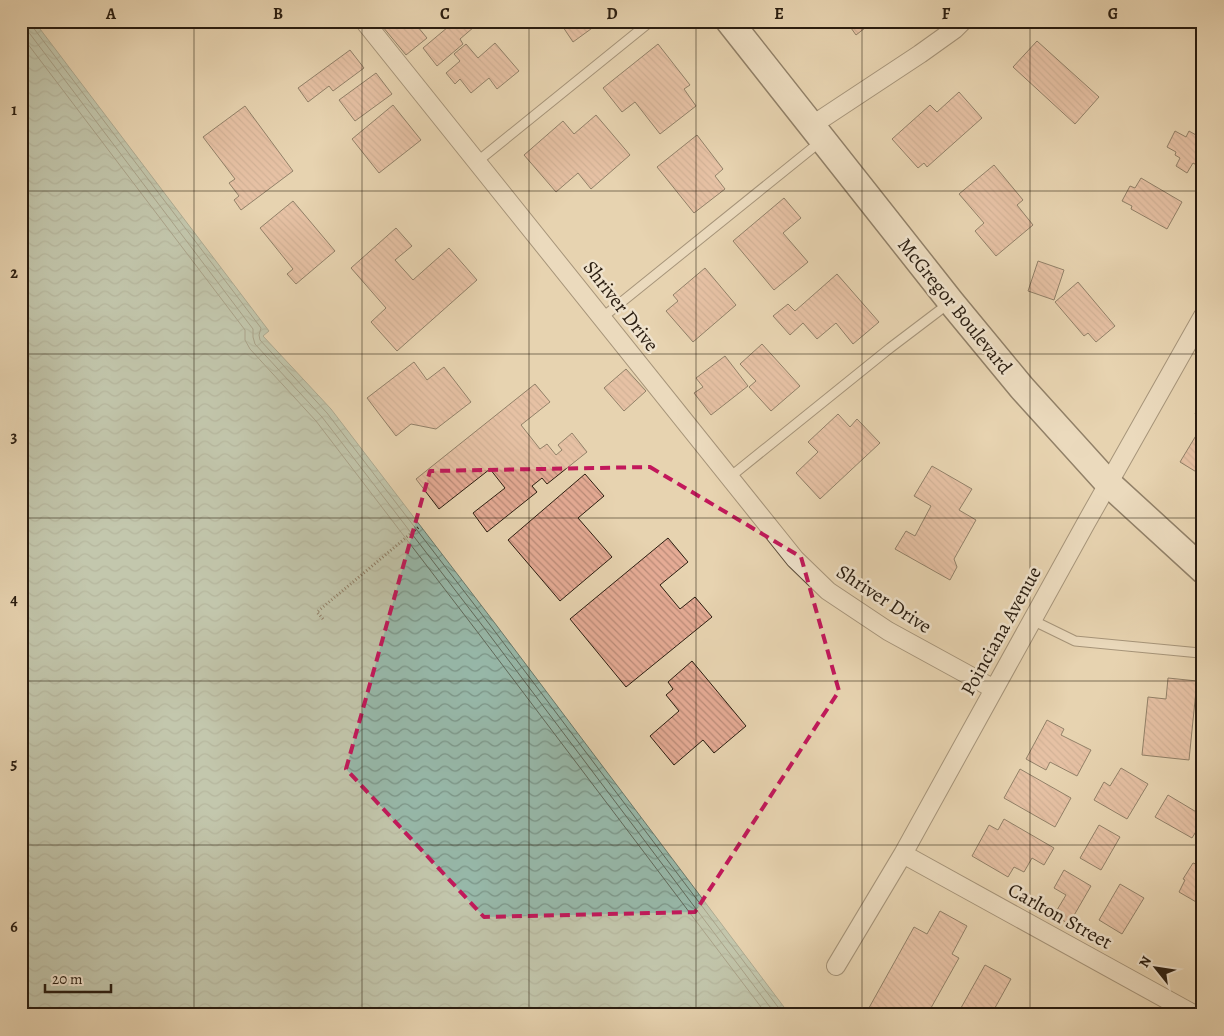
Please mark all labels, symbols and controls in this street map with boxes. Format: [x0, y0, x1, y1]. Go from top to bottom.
text: A [105, 3, 117, 25]
text: B [273, 3, 283, 25]
text: C [440, 3, 450, 25]
text: D [606, 3, 618, 25]
text: E [774, 3, 784, 25]
text: F [942, 3, 951, 25]
text: G [1108, 3, 1118, 25]
text: 1 [11, 99, 17, 121]
street label: McGregor Boulevard [892, 232, 1019, 380]
street label: Shriver Drive [577, 255, 665, 357]
text: 2 [10, 262, 18, 284]
text: 3 [11, 426, 18, 448]
street label: Shriver Drive [831, 558, 937, 640]
street label: Poinciana Avenue [954, 561, 1048, 700]
text: 4 [10, 589, 18, 611]
text: 5 [11, 753, 18, 775]
street label: Carlton Street [1003, 876, 1117, 956]
text: 6 [10, 916, 18, 938]
north arrow [1132, 944, 1182, 994]
text: N [1134, 953, 1156, 971]
scale bar [45, 961, 111, 993]
text: 20 m [52, 969, 83, 989]

